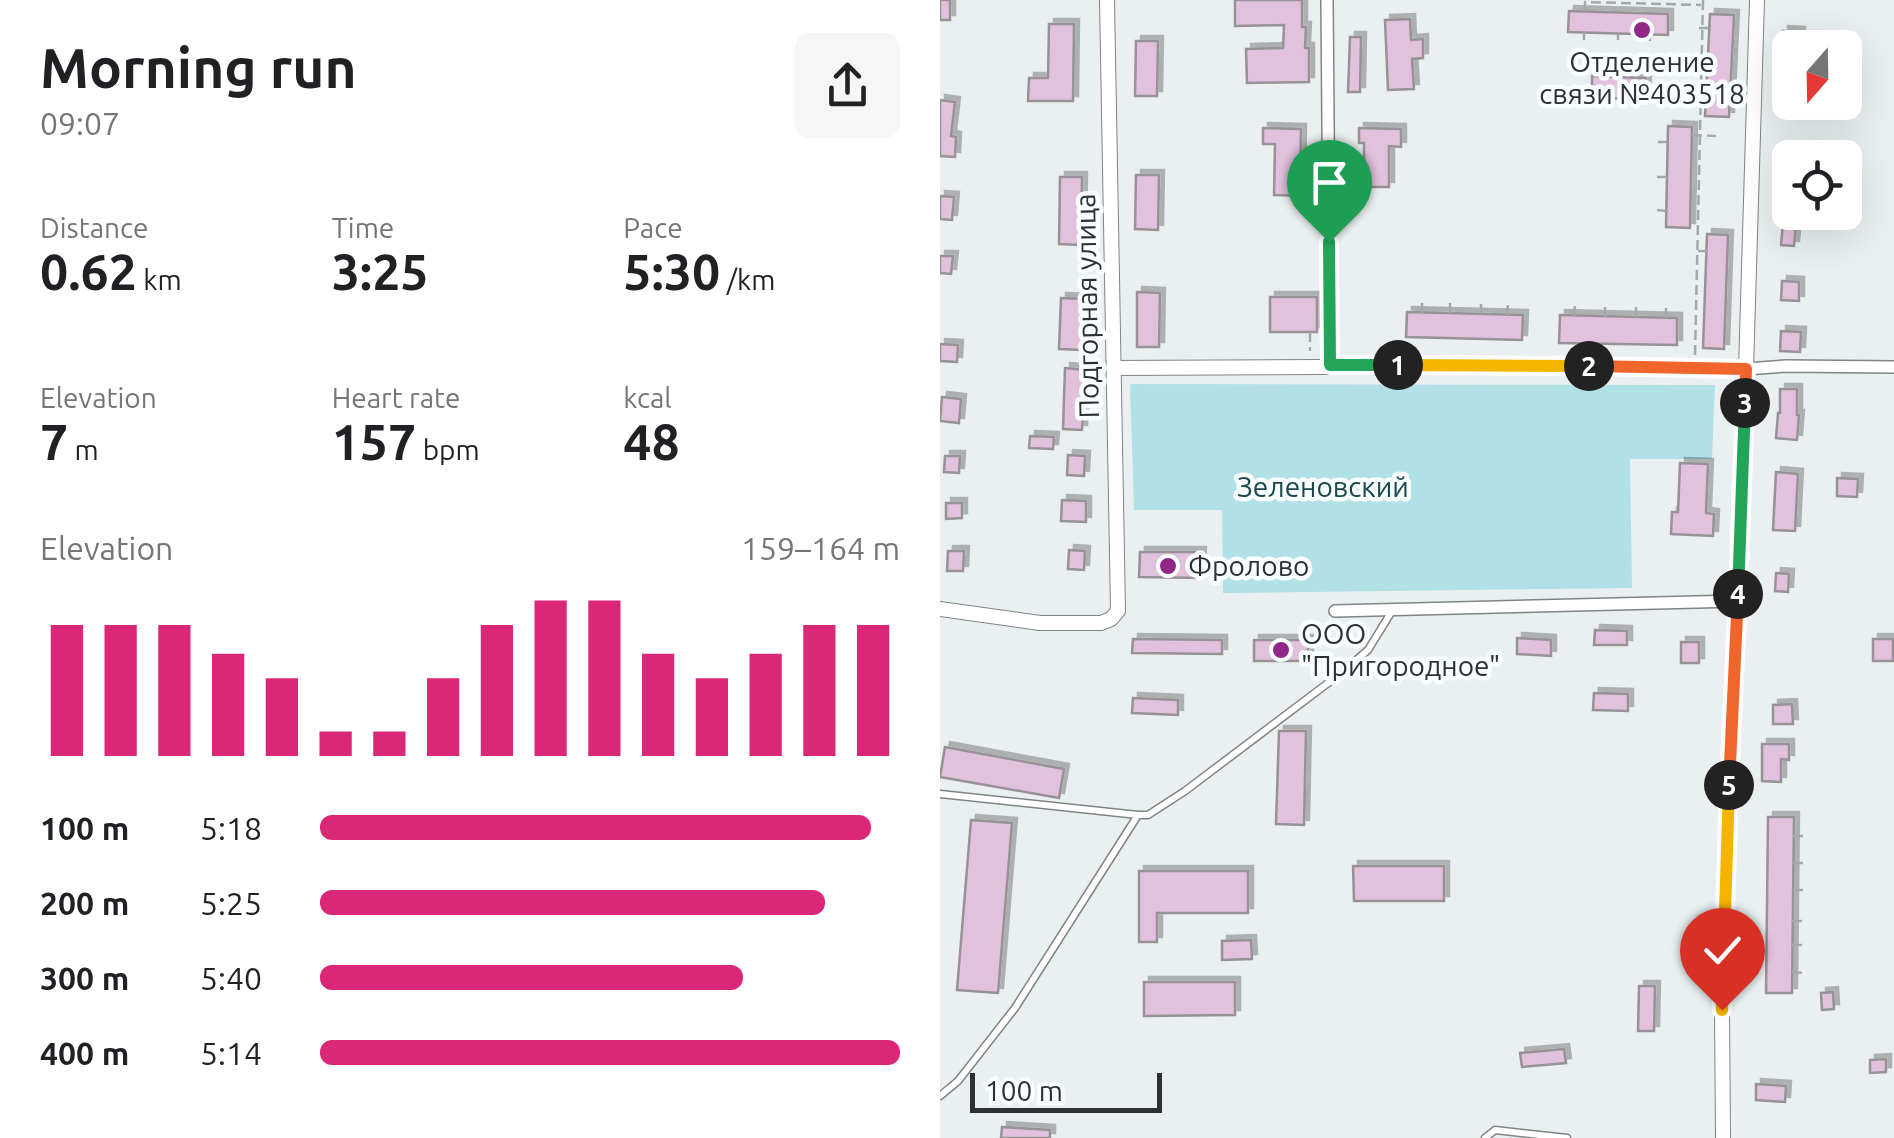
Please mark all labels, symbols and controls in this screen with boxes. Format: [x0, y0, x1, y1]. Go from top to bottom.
marker: Отделение связи №403518 [1631, 19, 1653, 41]
north arrow [1772, 30, 1862, 120]
map controls [1772, 30, 1862, 230]
button: share [795, 33, 900, 138]
text: Morning run [40, 37, 357, 98]
place label: Отделение связи №403518 [1539, 46, 1745, 109]
text: 09:07 [40, 105, 120, 141]
pin [1287, 140, 1372, 243]
button: locate [1772, 140, 1862, 230]
icon: arrive [1302, 155, 1357, 210]
street label: Подгорная улица [1069, 193, 1104, 419]
text: Distance [40, 212, 148, 243]
text: Time [332, 212, 394, 243]
text: Pace [623, 212, 683, 243]
text: 0.62 [40, 243, 137, 299]
text: 3:25 [332, 243, 429, 299]
text: 5:30 [623, 243, 720, 299]
text: km [137, 264, 182, 295]
text: /km [720, 264, 775, 295]
pin: 1 [1373, 340, 1423, 390]
pin: 2 [1564, 341, 1614, 391]
text: 1 [1390, 349, 1406, 380]
text: 2 [1581, 350, 1597, 381]
pin: 3 [1720, 378, 1770, 428]
text: Elevation [40, 382, 157, 413]
text: Heart rate [332, 382, 460, 413]
text: kcal [623, 382, 672, 413]
text: 3 [1737, 387, 1753, 418]
text: 7 [40, 413, 68, 469]
text: 157 [332, 413, 416, 469]
text: 48 [623, 413, 680, 469]
text: m [68, 434, 99, 465]
text: bpm [416, 434, 480, 465]
park label: Зеленовский [1237, 471, 1409, 502]
text: Elevation [40, 530, 173, 566]
text: 159–164 m [741, 530, 900, 566]
place label: Фролово [1188, 550, 1309, 581]
marker: Фролово [1157, 555, 1179, 577]
pin: 4 [1713, 569, 1763, 619]
text: 4 [1730, 578, 1746, 609]
place label: ООО "Пригородное" [1301, 618, 1500, 681]
marker: ООО "Пригородное" [1270, 639, 1292, 661]
pin: 5 [1704, 760, 1754, 810]
text: 5 [1721, 769, 1737, 800]
text: 100 m [40, 810, 129, 846]
text: 5:18 [200, 810, 262, 846]
text: 200 m [40, 885, 129, 921]
text: 5:25 [200, 885, 262, 921]
pin [1680, 908, 1765, 1011]
icon: check [1695, 923, 1750, 978]
text: 300 m [40, 960, 129, 996]
text: 5:40 [200, 960, 262, 996]
text: 400 m [40, 1035, 129, 1071]
text: 5:14 [200, 1035, 262, 1071]
scale bar [970, 1068, 1162, 1112]
text: 100 m [985, 1075, 1063, 1106]

